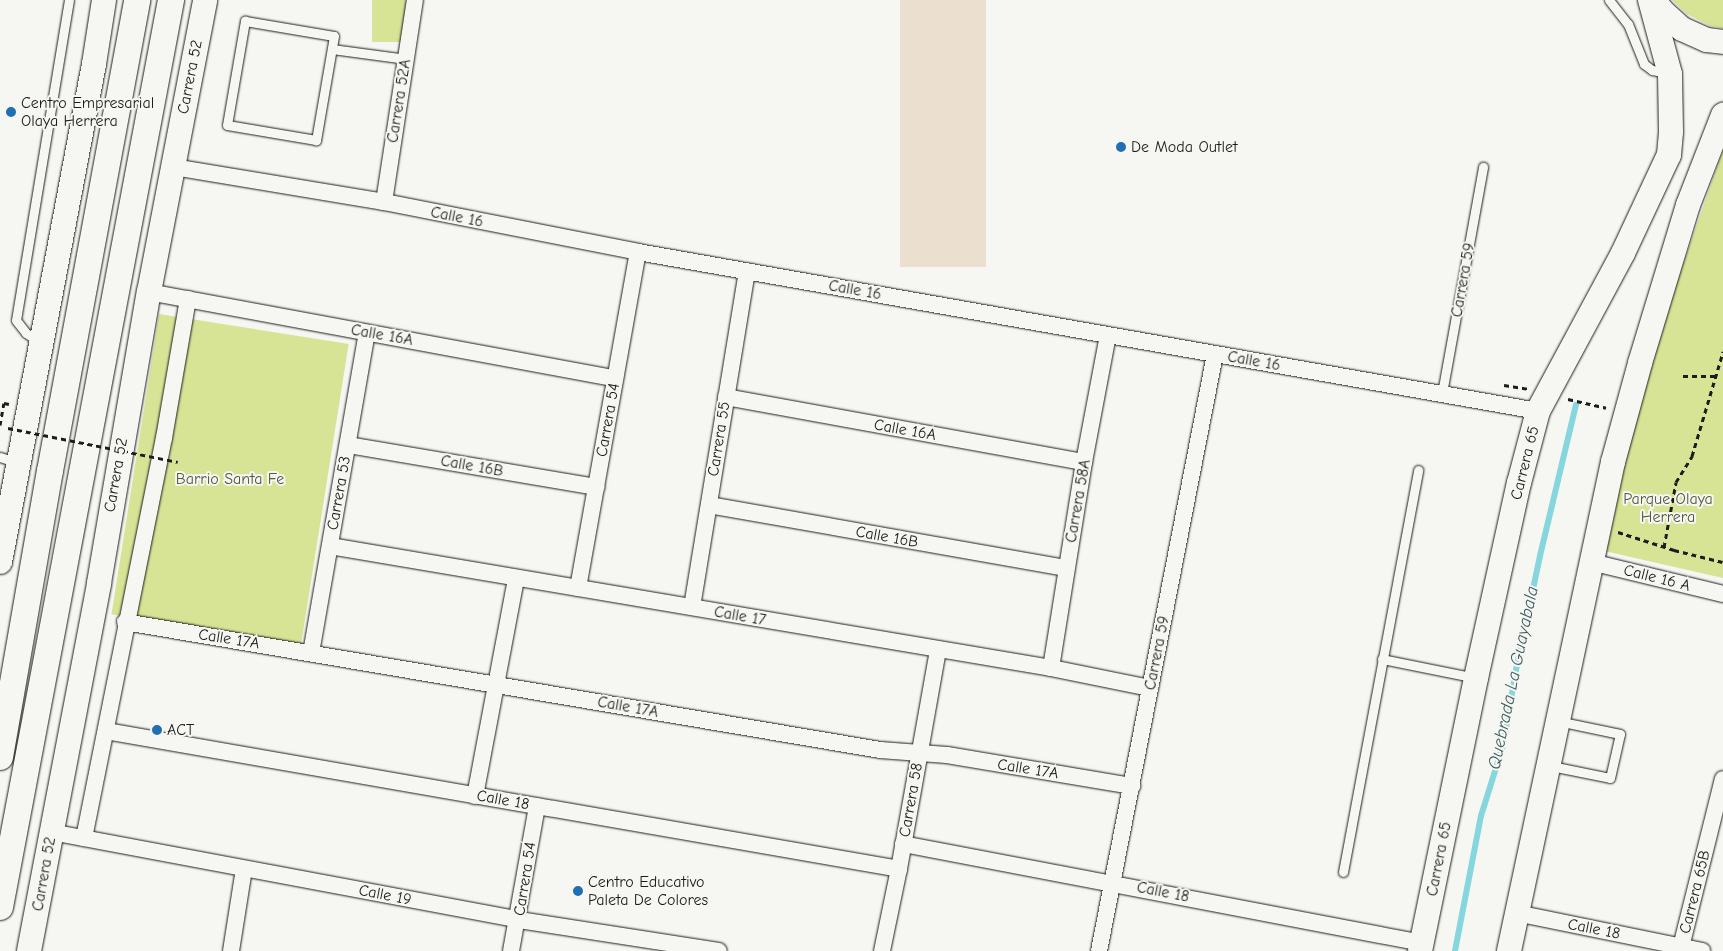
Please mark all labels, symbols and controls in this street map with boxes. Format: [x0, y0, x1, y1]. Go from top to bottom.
street label: Carrera 52 [173, 38, 207, 116]
street label: Carrera 52A [383, 58, 415, 144]
place label: Centro Empresarial Olaya Herrera [21, 93, 154, 131]
marker: Centro Empresarial Olaya Herrera [5, 106, 17, 118]
place label: De Moda Outlet [1131, 137, 1238, 157]
marker: De Moda Outlet [1115, 141, 1127, 153]
street label: Calle 16 [429, 202, 485, 232]
street label: Carrera 59 [1447, 241, 1479, 319]
street label: Calle 16 [827, 276, 883, 304]
street label: Calle 16A [349, 320, 415, 350]
street label: Calle 16 [1226, 347, 1282, 375]
street label: Carrera 54 [592, 382, 624, 458]
street label: Carrera 55 [704, 400, 734, 478]
street label: Calle 16A [872, 415, 938, 445]
street label: Carrera 65 [1507, 424, 1543, 502]
street label: Carrera 52 [100, 436, 132, 514]
street label: Calle 16B [439, 451, 505, 481]
street label: Carrera 53 [323, 454, 355, 532]
street label: Carrera 58A [1061, 458, 1095, 544]
park label: Barrio Santa Fe [176, 469, 284, 489]
park label: Parque Olaya Herrera [1623, 489, 1713, 527]
street label: Calle 16B [854, 522, 920, 552]
street label: Calle 16 A [1622, 560, 1692, 596]
water label: Quebrada La Guayabala [1484, 584, 1544, 772]
street label: Calle 17 [713, 602, 767, 630]
street label: Carrera 59 [1140, 614, 1174, 692]
street label: Calle 17A [197, 625, 261, 653]
street label: Calle 17A [596, 692, 660, 722]
place label: ACT [167, 720, 194, 740]
marker: ACT [151, 724, 163, 736]
street label: Calle 17A [996, 755, 1060, 783]
street label: Carrera 58 [895, 761, 927, 839]
street label: Calle 18 [475, 786, 531, 814]
street label: Carrera 65 [1422, 820, 1456, 898]
street label: Carrera 52 [28, 835, 60, 913]
street label: Carrera 54 [510, 841, 540, 917]
street label: Carrera 65B [1675, 848, 1715, 936]
place label: Centro Educativo Paleta De Colores [588, 872, 708, 910]
street label: Calle 18 [1135, 878, 1191, 906]
street label: Calle 19 [357, 880, 413, 910]
marker: Centro Educativo Paleta De Colores [572, 885, 584, 897]
street label: Calle 18 [1566, 915, 1622, 943]

